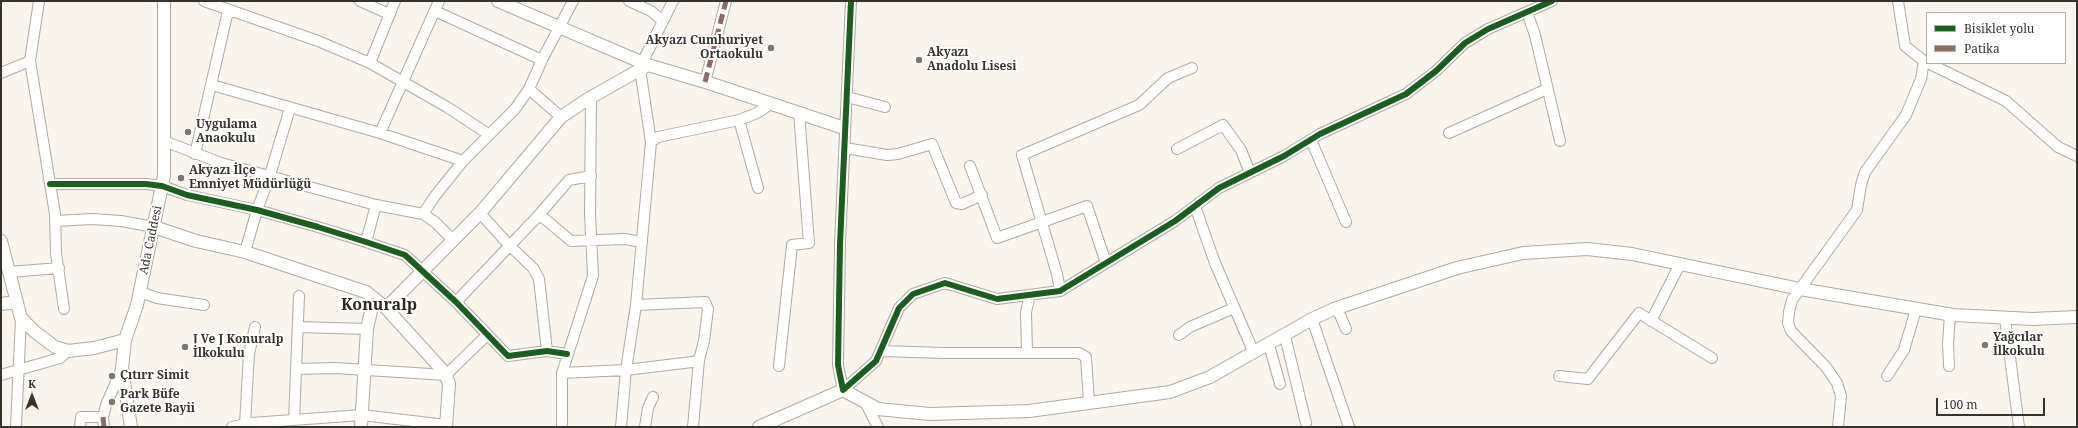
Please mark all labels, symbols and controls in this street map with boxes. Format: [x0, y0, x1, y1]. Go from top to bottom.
legend [1926, 12, 2066, 64]
text: Bisiklet yolu [1964, 20, 2035, 37]
place label: Akyazı Cumhuriyet Ortaokulu [645, 34, 763, 62]
text: Patika [1964, 40, 2000, 57]
marker: Akyazı Cumhuriyet Ortaokulu [766, 43, 776, 53]
place label: Akyazı Anadolu Lisesi [927, 46, 1016, 74]
marker: Akyazı Anadolu Lisesi [914, 55, 924, 65]
place label: Uygulama Anaokulu [196, 118, 257, 146]
marker: Uygulama Anaokulu [183, 127, 193, 137]
place label: Akyazı İlçe Emniyet Müdürlüğü [189, 164, 311, 192]
marker: Akyazı İlçe Emniyet Müdürlüğü [176, 173, 186, 183]
street label: Ada Caddesi [137, 204, 165, 276]
district label: Konuralp [341, 295, 417, 315]
place label: Yağcılar İlkokulu [1993, 331, 2045, 359]
place label: J Ve J Konuralp İlkokulu [193, 333, 284, 361]
marker: Yağcılar İlkokulu [1980, 340, 1990, 350]
marker: J Ve J Konuralp İlkokulu [180, 342, 190, 352]
place label: Çıtırr Simit [120, 369, 189, 383]
marker: Çıtırr Simit [107, 371, 117, 381]
north arrow [12, 376, 52, 416]
text: K [28, 376, 36, 391]
place label: Park Büfe Gazete Bayii [120, 388, 195, 416]
scale bar [1938, 390, 2047, 416]
text: 100 m [1943, 396, 1978, 413]
marker: Park Büfe Gazete Bayii [107, 397, 117, 407]

